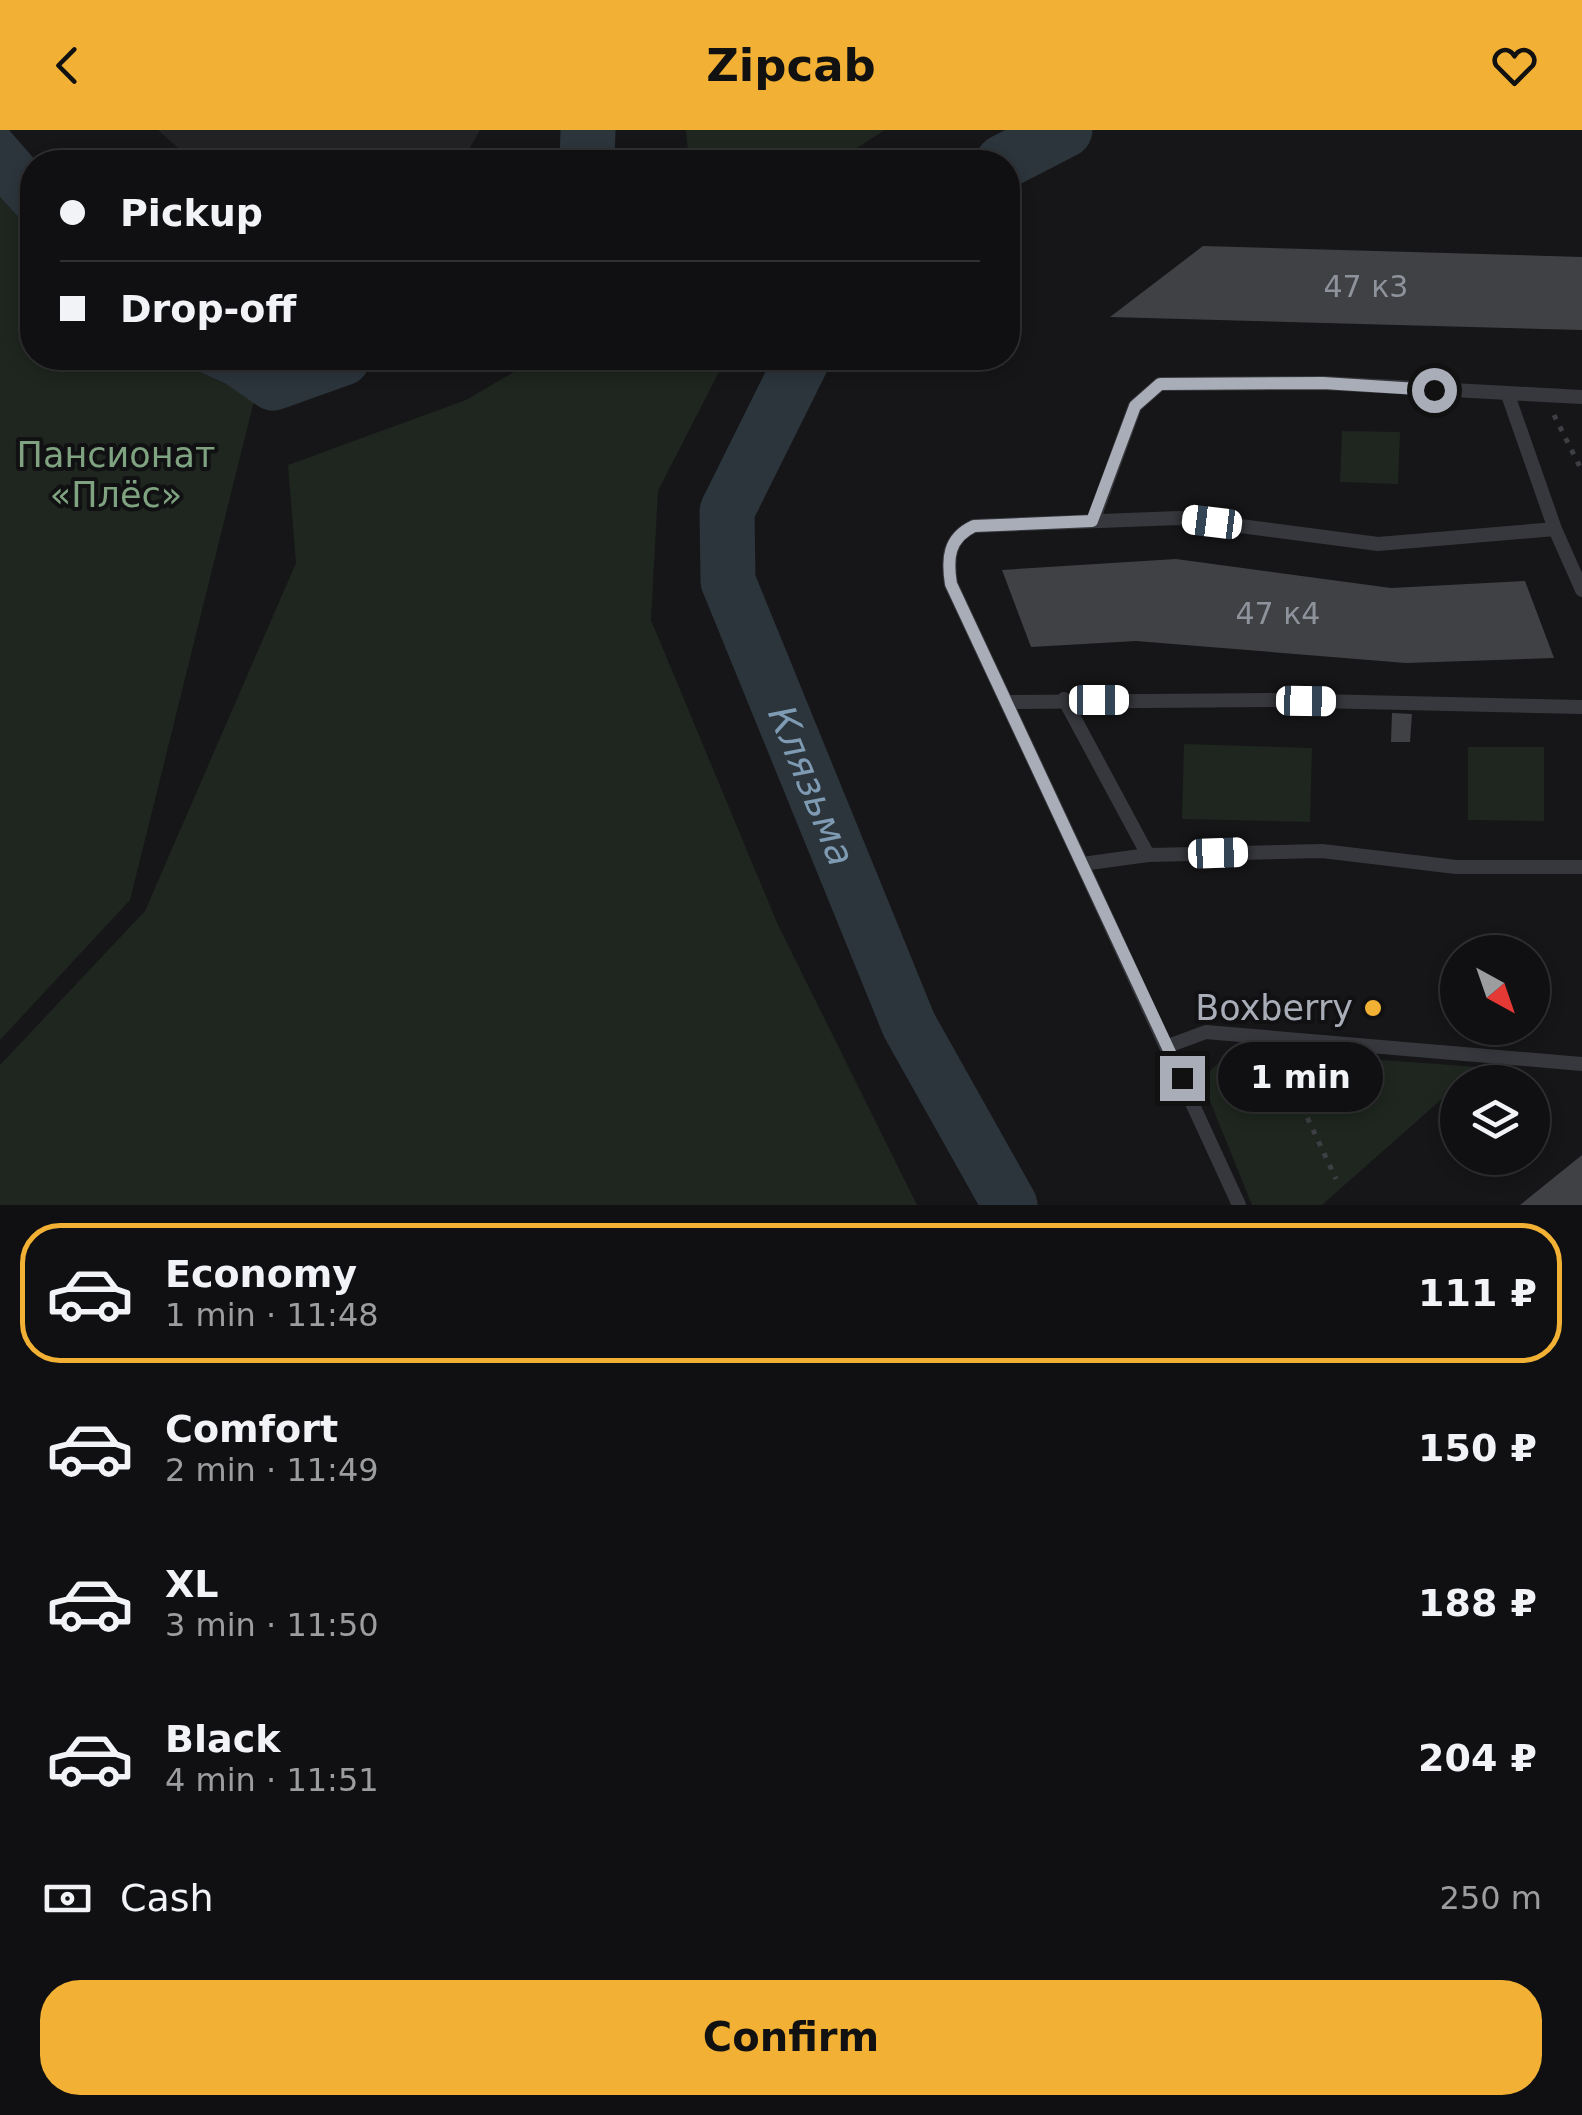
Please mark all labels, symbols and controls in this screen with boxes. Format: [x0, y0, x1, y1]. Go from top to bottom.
icon: back [40, 38, 95, 93]
icon: heart [1487, 38, 1542, 93]
text: Zipcab [706, 39, 876, 92]
text: Pickup [120, 191, 263, 235]
house number: 47 к3 [1324, 269, 1408, 304]
text: Drop-off [120, 287, 296, 331]
route start [1412, 368, 1457, 413]
park label: Пансионат «Плёс» [17, 435, 215, 515]
car [1180, 503, 1244, 541]
house number: 47 к4 [1236, 596, 1320, 631]
car [1069, 685, 1129, 715]
car [1276, 685, 1336, 717]
water label: Клязьма [759, 699, 864, 872]
car [1187, 837, 1249, 869]
north arrow [1440, 935, 1550, 1045]
map controls [1440, 935, 1550, 1175]
place label: Boxberry [1195, 988, 1353, 1028]
marker: Boxberry [1362, 997, 1384, 1019]
callout: 1 min [1217, 1043, 1382, 1113]
route end [1160, 1056, 1205, 1101]
text: 1 min [1250, 1058, 1351, 1096]
button: layers [1440, 1065, 1550, 1175]
icon: car [45, 1248, 135, 1338]
text: Economy [165, 1252, 357, 1296]
text: 111 ₽ [1418, 1271, 1537, 1315]
text: 1 min · 11:48 [165, 1296, 379, 1334]
icon: car [45, 1403, 135, 1493]
text: Comfort [165, 1407, 338, 1451]
text: 150 ₽ [1418, 1426, 1537, 1470]
text: 2 min · 11:49 [165, 1451, 379, 1489]
icon: car [45, 1558, 135, 1648]
text: XL [165, 1562, 219, 1606]
text: 188 ₽ [1418, 1581, 1537, 1625]
text: 3 min · 11:50 [165, 1606, 379, 1644]
icon: car [45, 1713, 135, 1803]
text: Black [165, 1717, 280, 1761]
text: 204 ₽ [1418, 1736, 1537, 1780]
text: 4 min · 11:51 [165, 1761, 379, 1799]
icon: cash [40, 1871, 95, 1926]
text: Cash [120, 1876, 214, 1920]
text: 250 m [1440, 1879, 1542, 1917]
button: Confirm [40, 1980, 1542, 2095]

